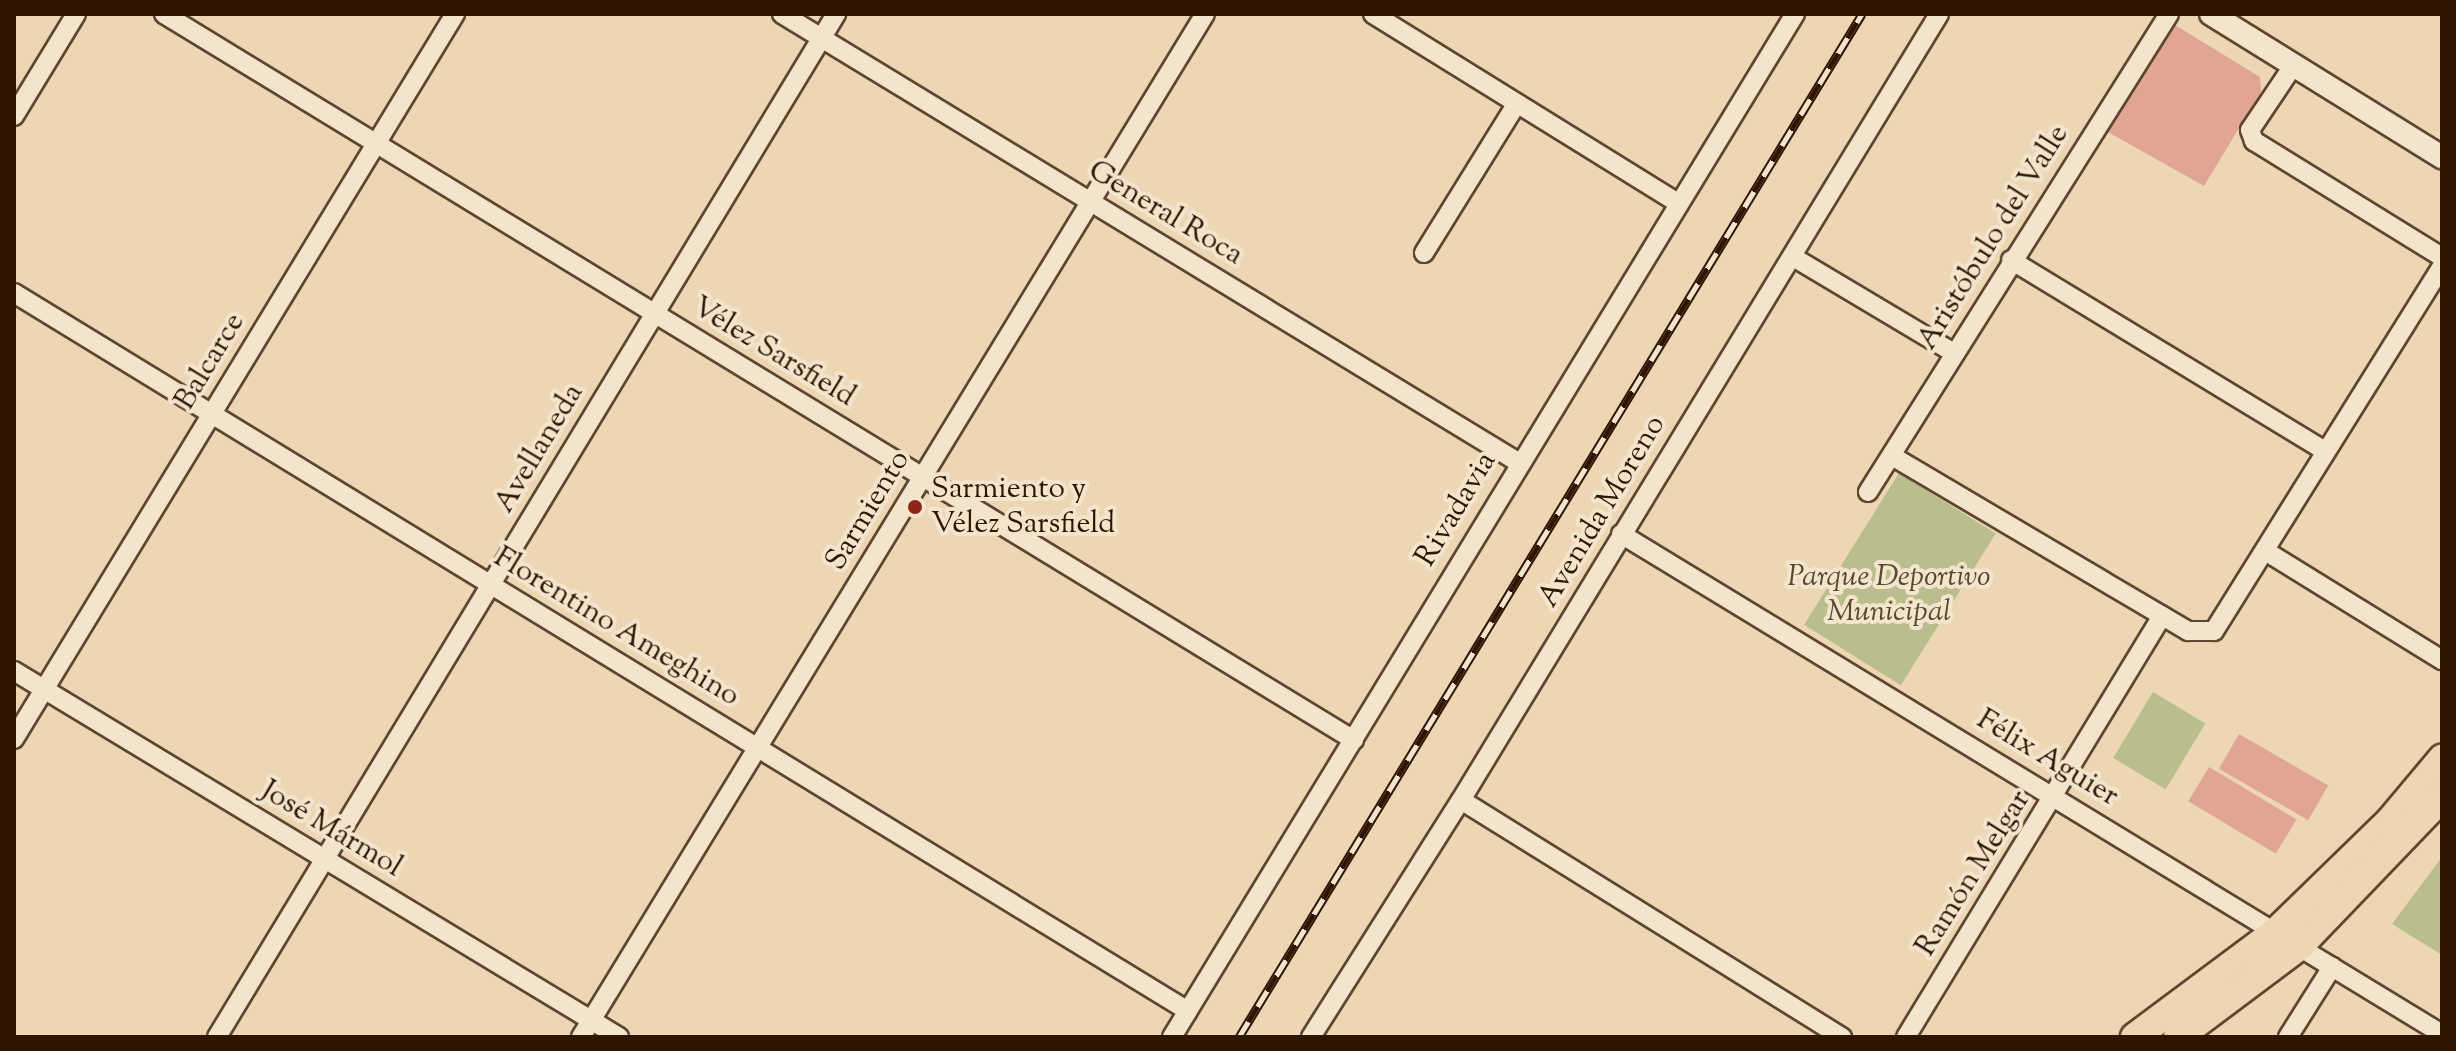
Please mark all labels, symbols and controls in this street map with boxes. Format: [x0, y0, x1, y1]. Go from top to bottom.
street label: Aristóbulo del Valle [1910, 119, 2078, 357]
street label: General Roca [1081, 154, 1249, 274]
street label: Vélez Sarsfield [685, 290, 861, 416]
street label: Balcarce [168, 307, 254, 417]
street label: Avellaneda [487, 378, 593, 520]
street label: Avenida Moreno [1532, 410, 1674, 614]
street label: Sarmiento [819, 444, 919, 578]
street label: Rivadavia [1409, 446, 1505, 574]
place label: Sarmiento y Vélez Sarsfield [931, 472, 1115, 542]
marker: Sarmiento y Vélez Sarsfield [906, 498, 924, 516]
street label: Florentino Ameghino [487, 540, 745, 716]
park label: Parque Deportivo Municipal [1788, 560, 1990, 630]
street label: Félix Aguier [1970, 703, 2124, 815]
street label: José Mármol [254, 774, 408, 886]
street label: Ramón Melgar [1909, 784, 2039, 964]

